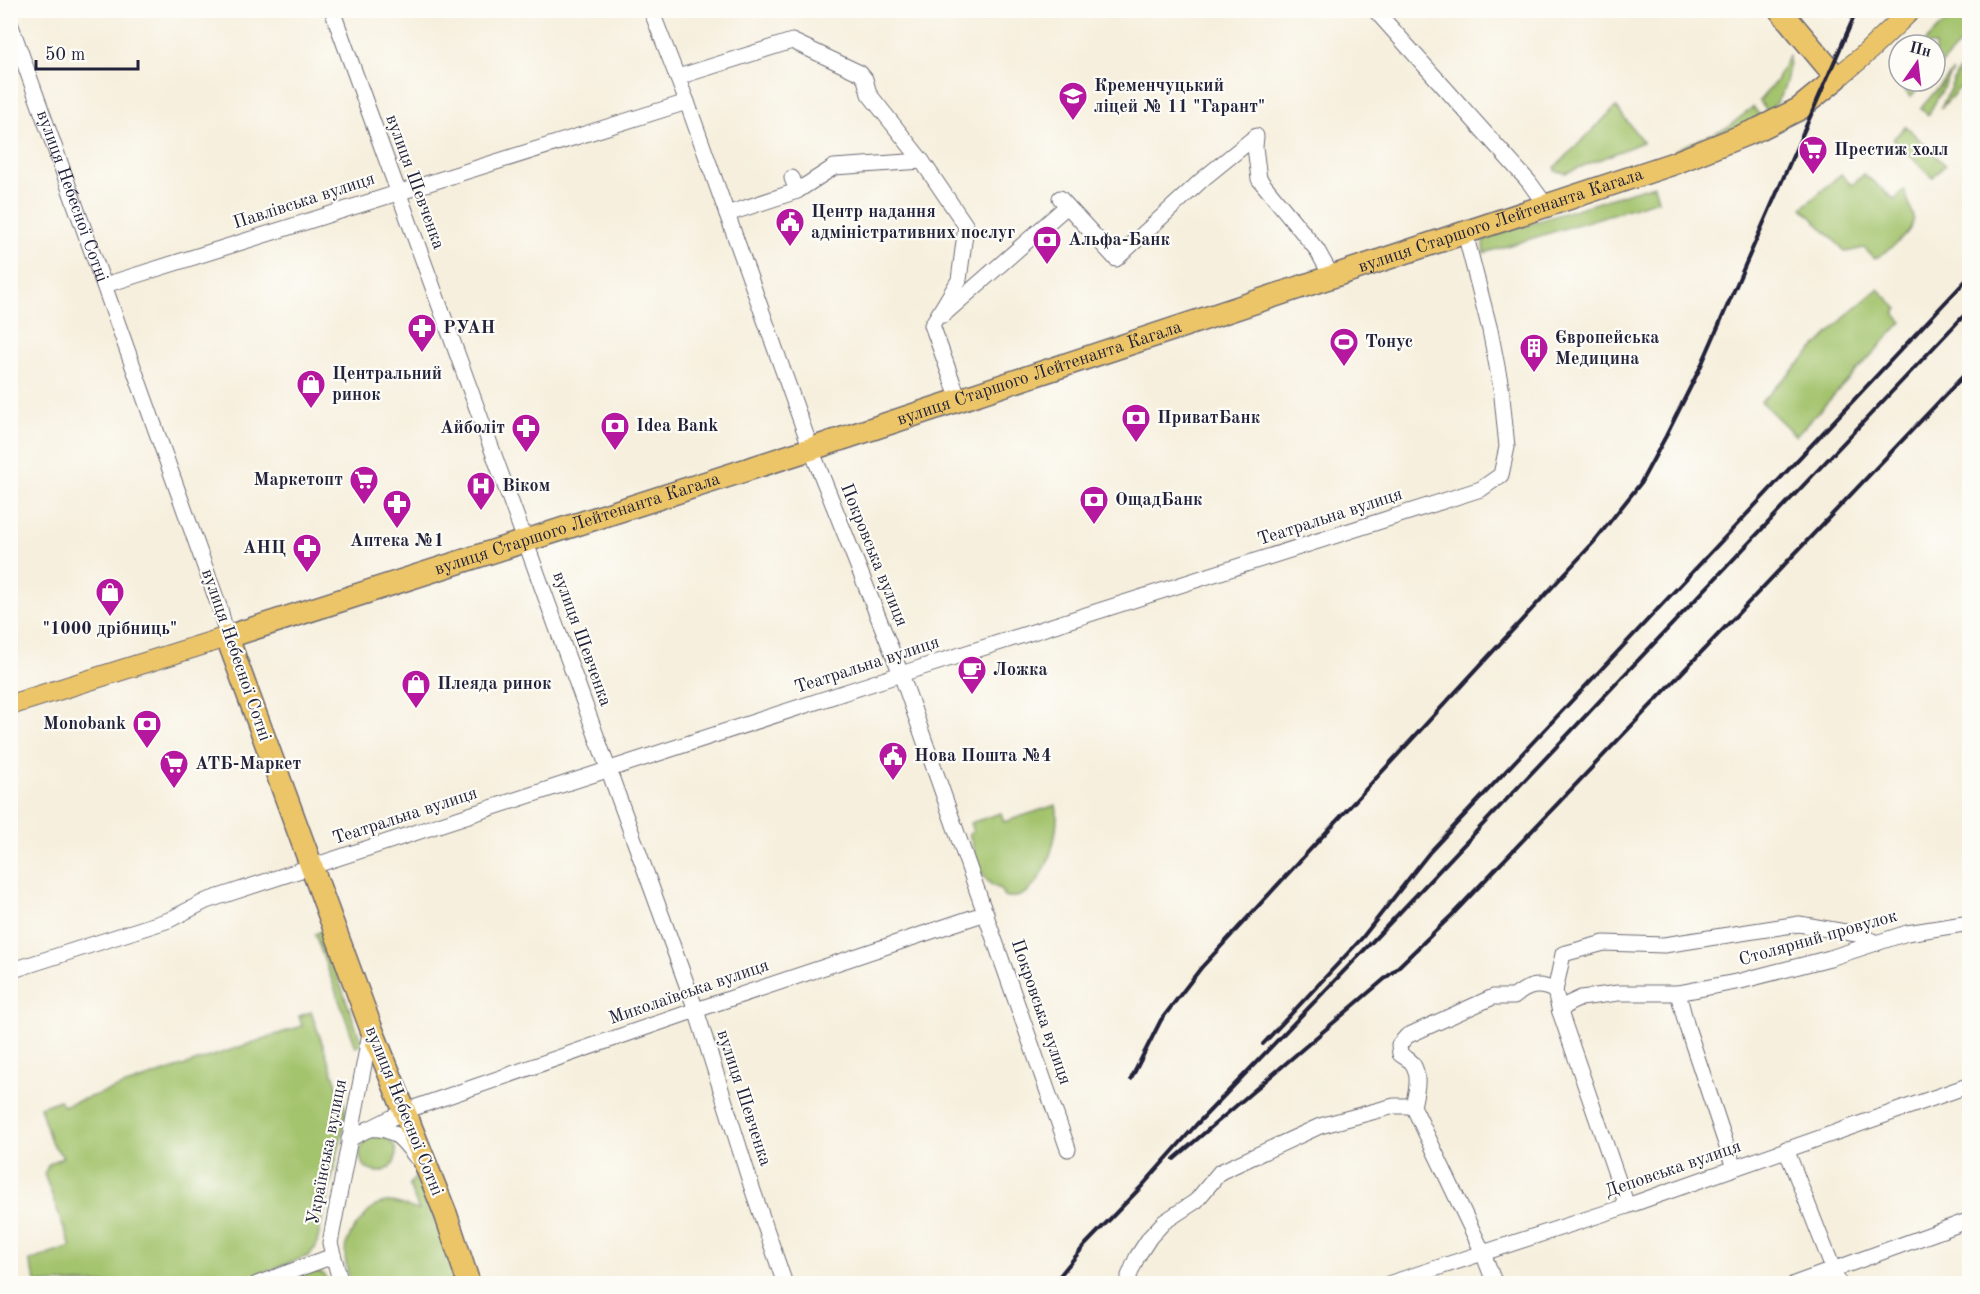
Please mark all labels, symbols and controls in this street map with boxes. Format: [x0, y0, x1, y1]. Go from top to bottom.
scale bar [36, 33, 138, 71]
north arrow [1887, 33, 1947, 93]
text: Пн [1908, 40, 1933, 61]
text: 50 m [45, 46, 85, 64]
place label: Кременчуцький ліцей № 11 "Гарант" [1094, 77, 1265, 116]
school or university icon: Кременчуцький ліцей № 11 "Гарант" [1057, 80, 1089, 122]
street label: вулиця Небесної Сотні [33, 108, 111, 285]
street label: вулиця Шевченка [382, 112, 448, 252]
supermarket icon: Престиж холл [1797, 134, 1829, 176]
place label: Престиж холл [1834, 141, 1948, 159]
street label: вулиця Старшого Лейтенанта Кагала [1356, 165, 1645, 276]
street label: Павлівська вулиця [231, 170, 377, 232]
place label: Центр надання адміністративних послуг [811, 203, 1015, 242]
public building icon: Центр надання адміністративних послуг [774, 206, 806, 248]
bank icon: Альфа-Банк [1031, 224, 1063, 266]
place label: Альфа-Банк [1068, 231, 1170, 250]
pharmacy icon: РУАН [406, 312, 438, 354]
street label: вулиця Старшого Лейтенанта Кагала [895, 318, 1184, 429]
place label: РУАН [443, 319, 496, 337]
sports icon: Тонус [1328, 326, 1360, 368]
place label: Європейська Медицина [1555, 329, 1659, 368]
building icon: Європейська Медицина [1518, 332, 1550, 374]
place label: Тонус [1365, 333, 1413, 351]
place label: Центральний ринок [332, 365, 442, 404]
shop icon: Центральний ринок [295, 368, 327, 410]
bank icon: ПриватБанк [1120, 402, 1152, 444]
place label: ПриватБанк [1157, 409, 1261, 427]
bank icon: Idea Bank [599, 410, 631, 452]
pharmacy icon: Айболіт [510, 412, 542, 454]
place label: Idea Bank [636, 417, 718, 435]
place label: Айболіт [440, 419, 505, 437]
supermarket icon: Маркетопт [348, 464, 380, 506]
street label: вулиця Старшого Лейтенанта Кагала [432, 470, 722, 579]
hospital icon: Віком [465, 470, 497, 512]
place label: Маркетопт [253, 471, 343, 489]
place label: Віком [502, 477, 550, 495]
street label: Покровська вулиця [837, 481, 911, 629]
bank icon: ОщадБанк [1078, 484, 1110, 526]
street label: Театральна вулиця [1255, 485, 1405, 549]
pharmacy icon: Аптека №1 [381, 488, 413, 530]
place label: ОщадБанк [1115, 491, 1203, 509]
pharmacy icon: АНЦ [291, 532, 323, 574]
place label: Аптека №1 [350, 532, 444, 550]
place label: АНЦ [243, 539, 286, 557]
street label: вулиця Небесної Сотні [198, 567, 274, 744]
street label: вулиця Шевченка [549, 569, 615, 709]
shop icon: "1000 дрібниць" [94, 576, 126, 618]
place label: "1000 дрібниць" [43, 620, 177, 638]
street label: Театральна вулиця [792, 633, 942, 697]
cafe icon: Ложка [956, 654, 988, 696]
place label: Ложка [993, 661, 1048, 679]
shop icon: Плеяда ринок [400, 668, 432, 710]
place label: Плеяда ринок [437, 675, 552, 693]
bank icon: Monobank [131, 708, 163, 750]
place label: Monobank [43, 715, 126, 733]
public building icon: Нова Пошта №4 [877, 740, 909, 782]
place label: Нова Пошта №4 [914, 747, 1052, 765]
supermarket icon: АТБ-Маркет [158, 748, 190, 790]
place label: АТБ-Маркет [195, 755, 301, 773]
street label: Театральна вулиця [330, 784, 480, 848]
street label: Столярний провулок [1737, 907, 1899, 969]
street label: Покровська вулиця [1008, 937, 1074, 1087]
street label: Миколаївська вулиця [607, 956, 771, 1028]
street label: вулиця Небесної Сотні [362, 1024, 446, 1198]
street label: вулиця Шевченка [713, 1028, 775, 1168]
street label: Українська вулиця [304, 1078, 350, 1226]
street label: Деповська вулиця [1603, 1137, 1743, 1201]

